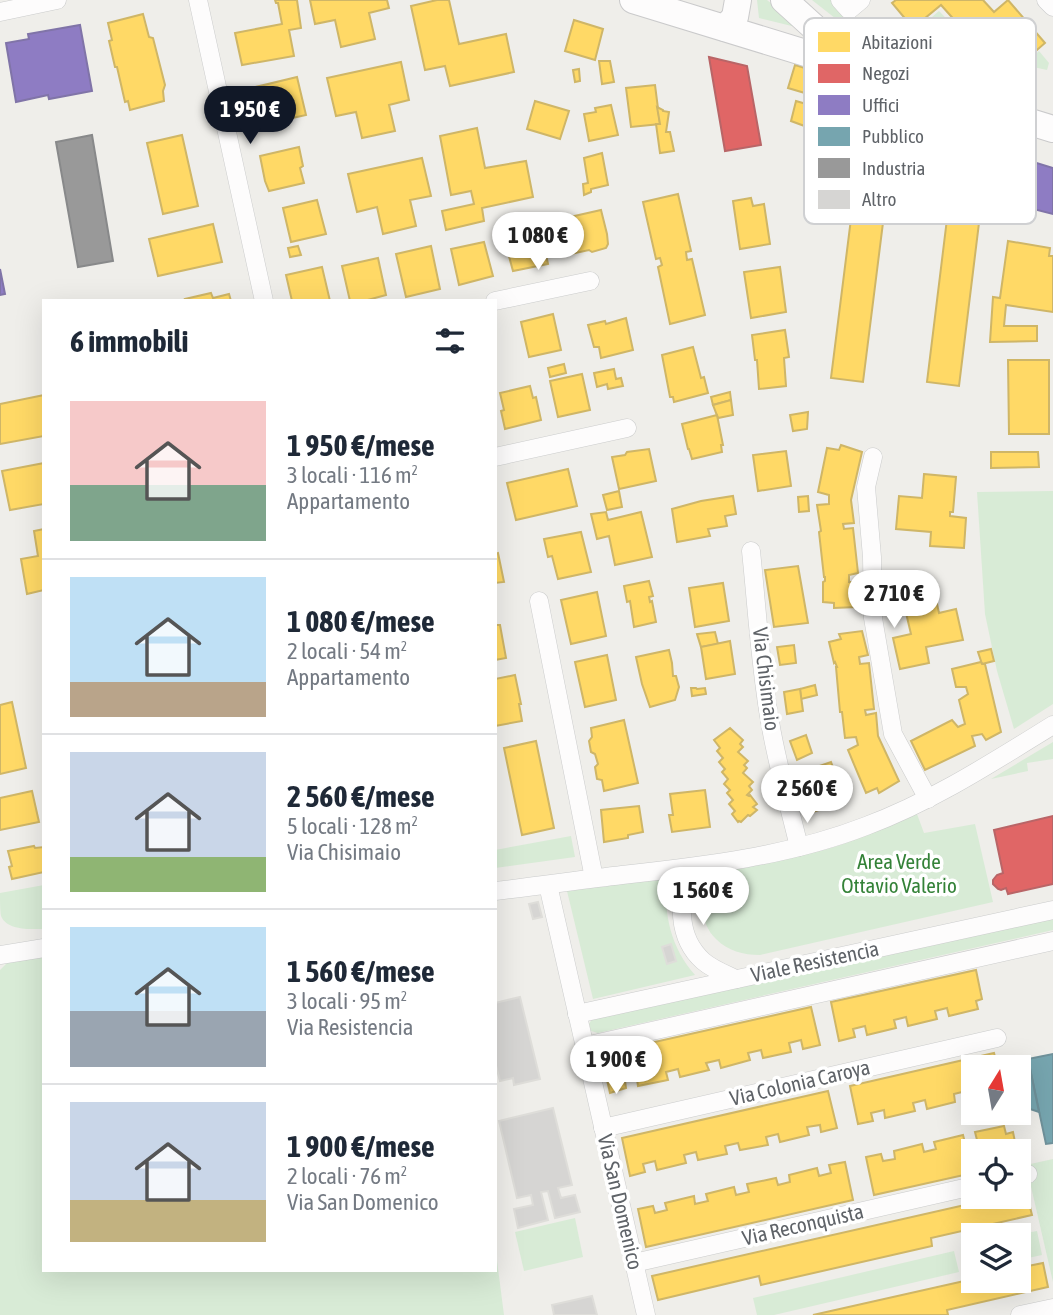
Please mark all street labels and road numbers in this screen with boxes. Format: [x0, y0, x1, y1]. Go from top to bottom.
street label: Via Chisimaio [749, 626, 785, 732]
street label: Viale Resistencia [749, 936, 881, 986]
street label: Via Colonia Caroya [727, 1054, 872, 1110]
street label: Via San Domenico [594, 1132, 648, 1272]
street label: Via Reconquista [740, 1198, 866, 1250]

